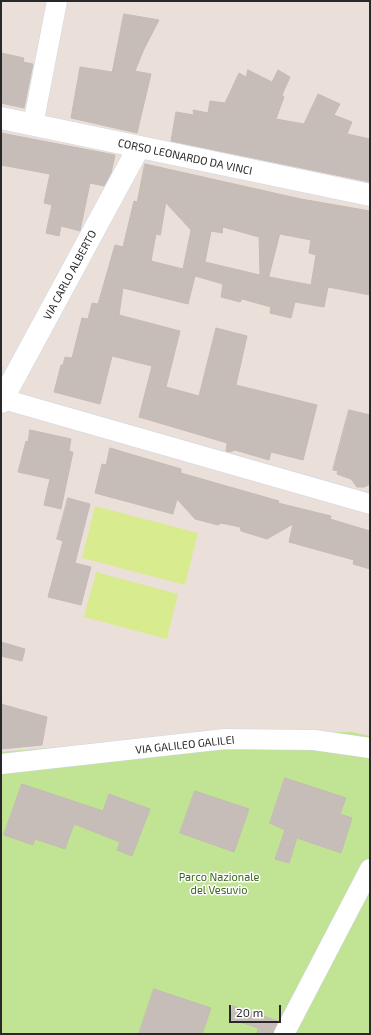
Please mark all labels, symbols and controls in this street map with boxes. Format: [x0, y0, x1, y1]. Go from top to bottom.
street label: CORSO LEONARDO DA VINCI [117, 136, 253, 178]
street label: VIA CARLO ALBERTO [41, 228, 99, 322]
street label: VIA GALILEO GALILEI [135, 733, 235, 757]
park label: Parco Nazionale del Vesuvio [179, 870, 259, 896]
scale bar [231, 997, 283, 1023]
text: 20 m [236, 1005, 263, 1019]

